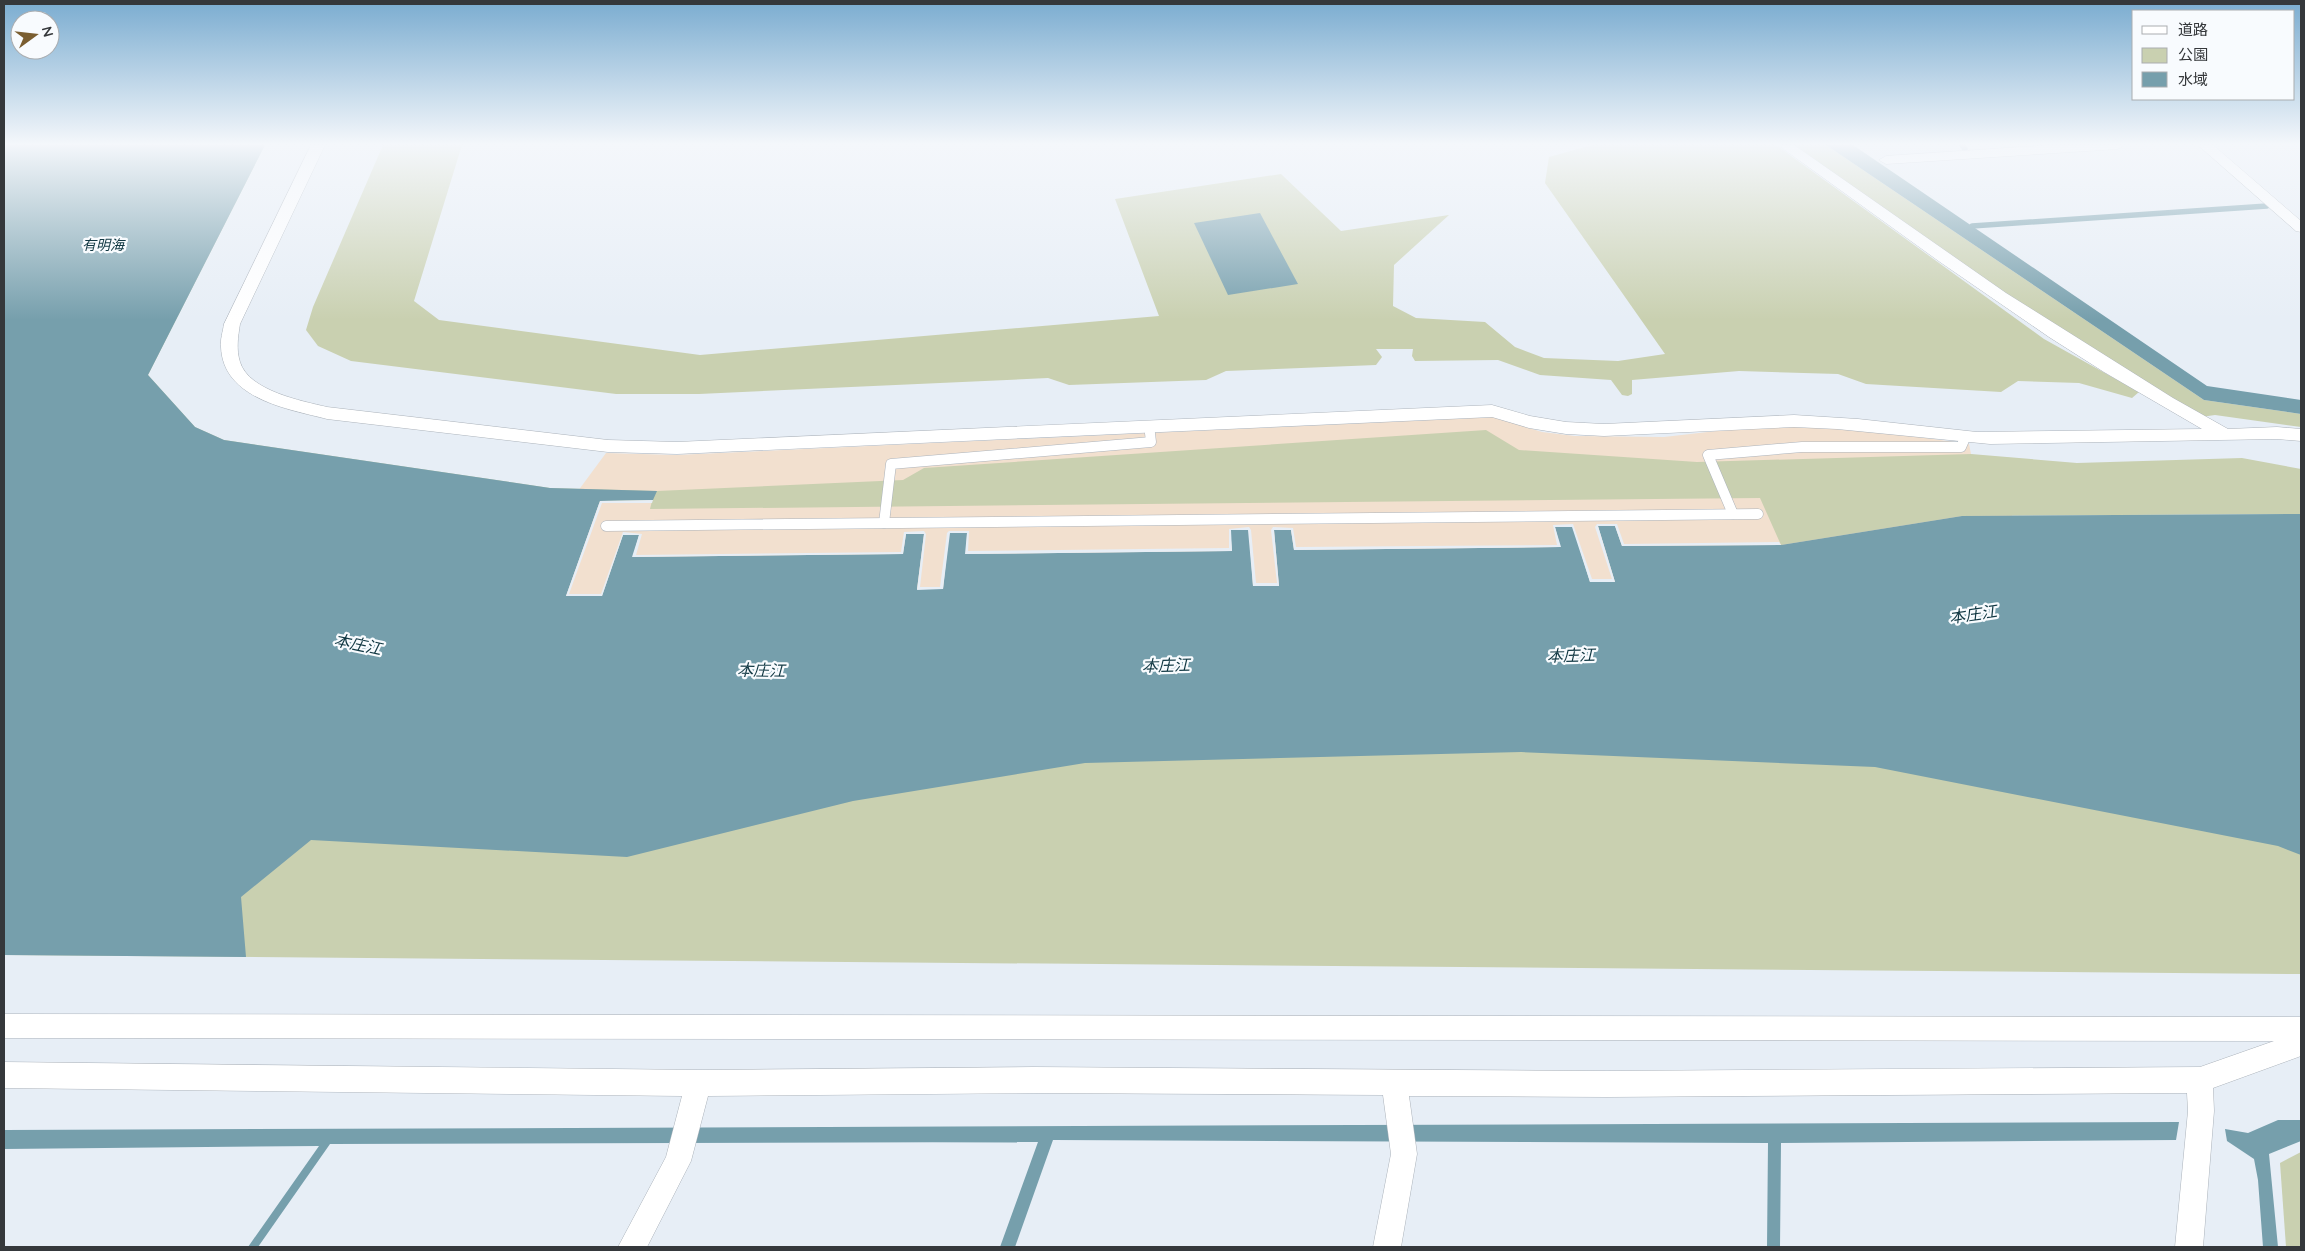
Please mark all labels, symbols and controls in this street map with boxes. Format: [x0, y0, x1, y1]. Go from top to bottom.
north arrow [10, 10, 60, 60]
legend [2132, 10, 2295, 100]
text: 道路 [2178, 20, 2208, 39]
text: N [38, 24, 58, 39]
text: 公園 [2178, 45, 2208, 64]
text: 水域 [2178, 70, 2208, 89]
water label: 有明海 [82, 236, 126, 254]
water label: 本庄江 [1948, 600, 2000, 627]
water label: 本庄江 [332, 629, 386, 659]
water label: 本庄江 [1547, 645, 1597, 665]
water label: 本庄江 [1142, 655, 1192, 675]
water label: 本庄江 [737, 660, 787, 680]

